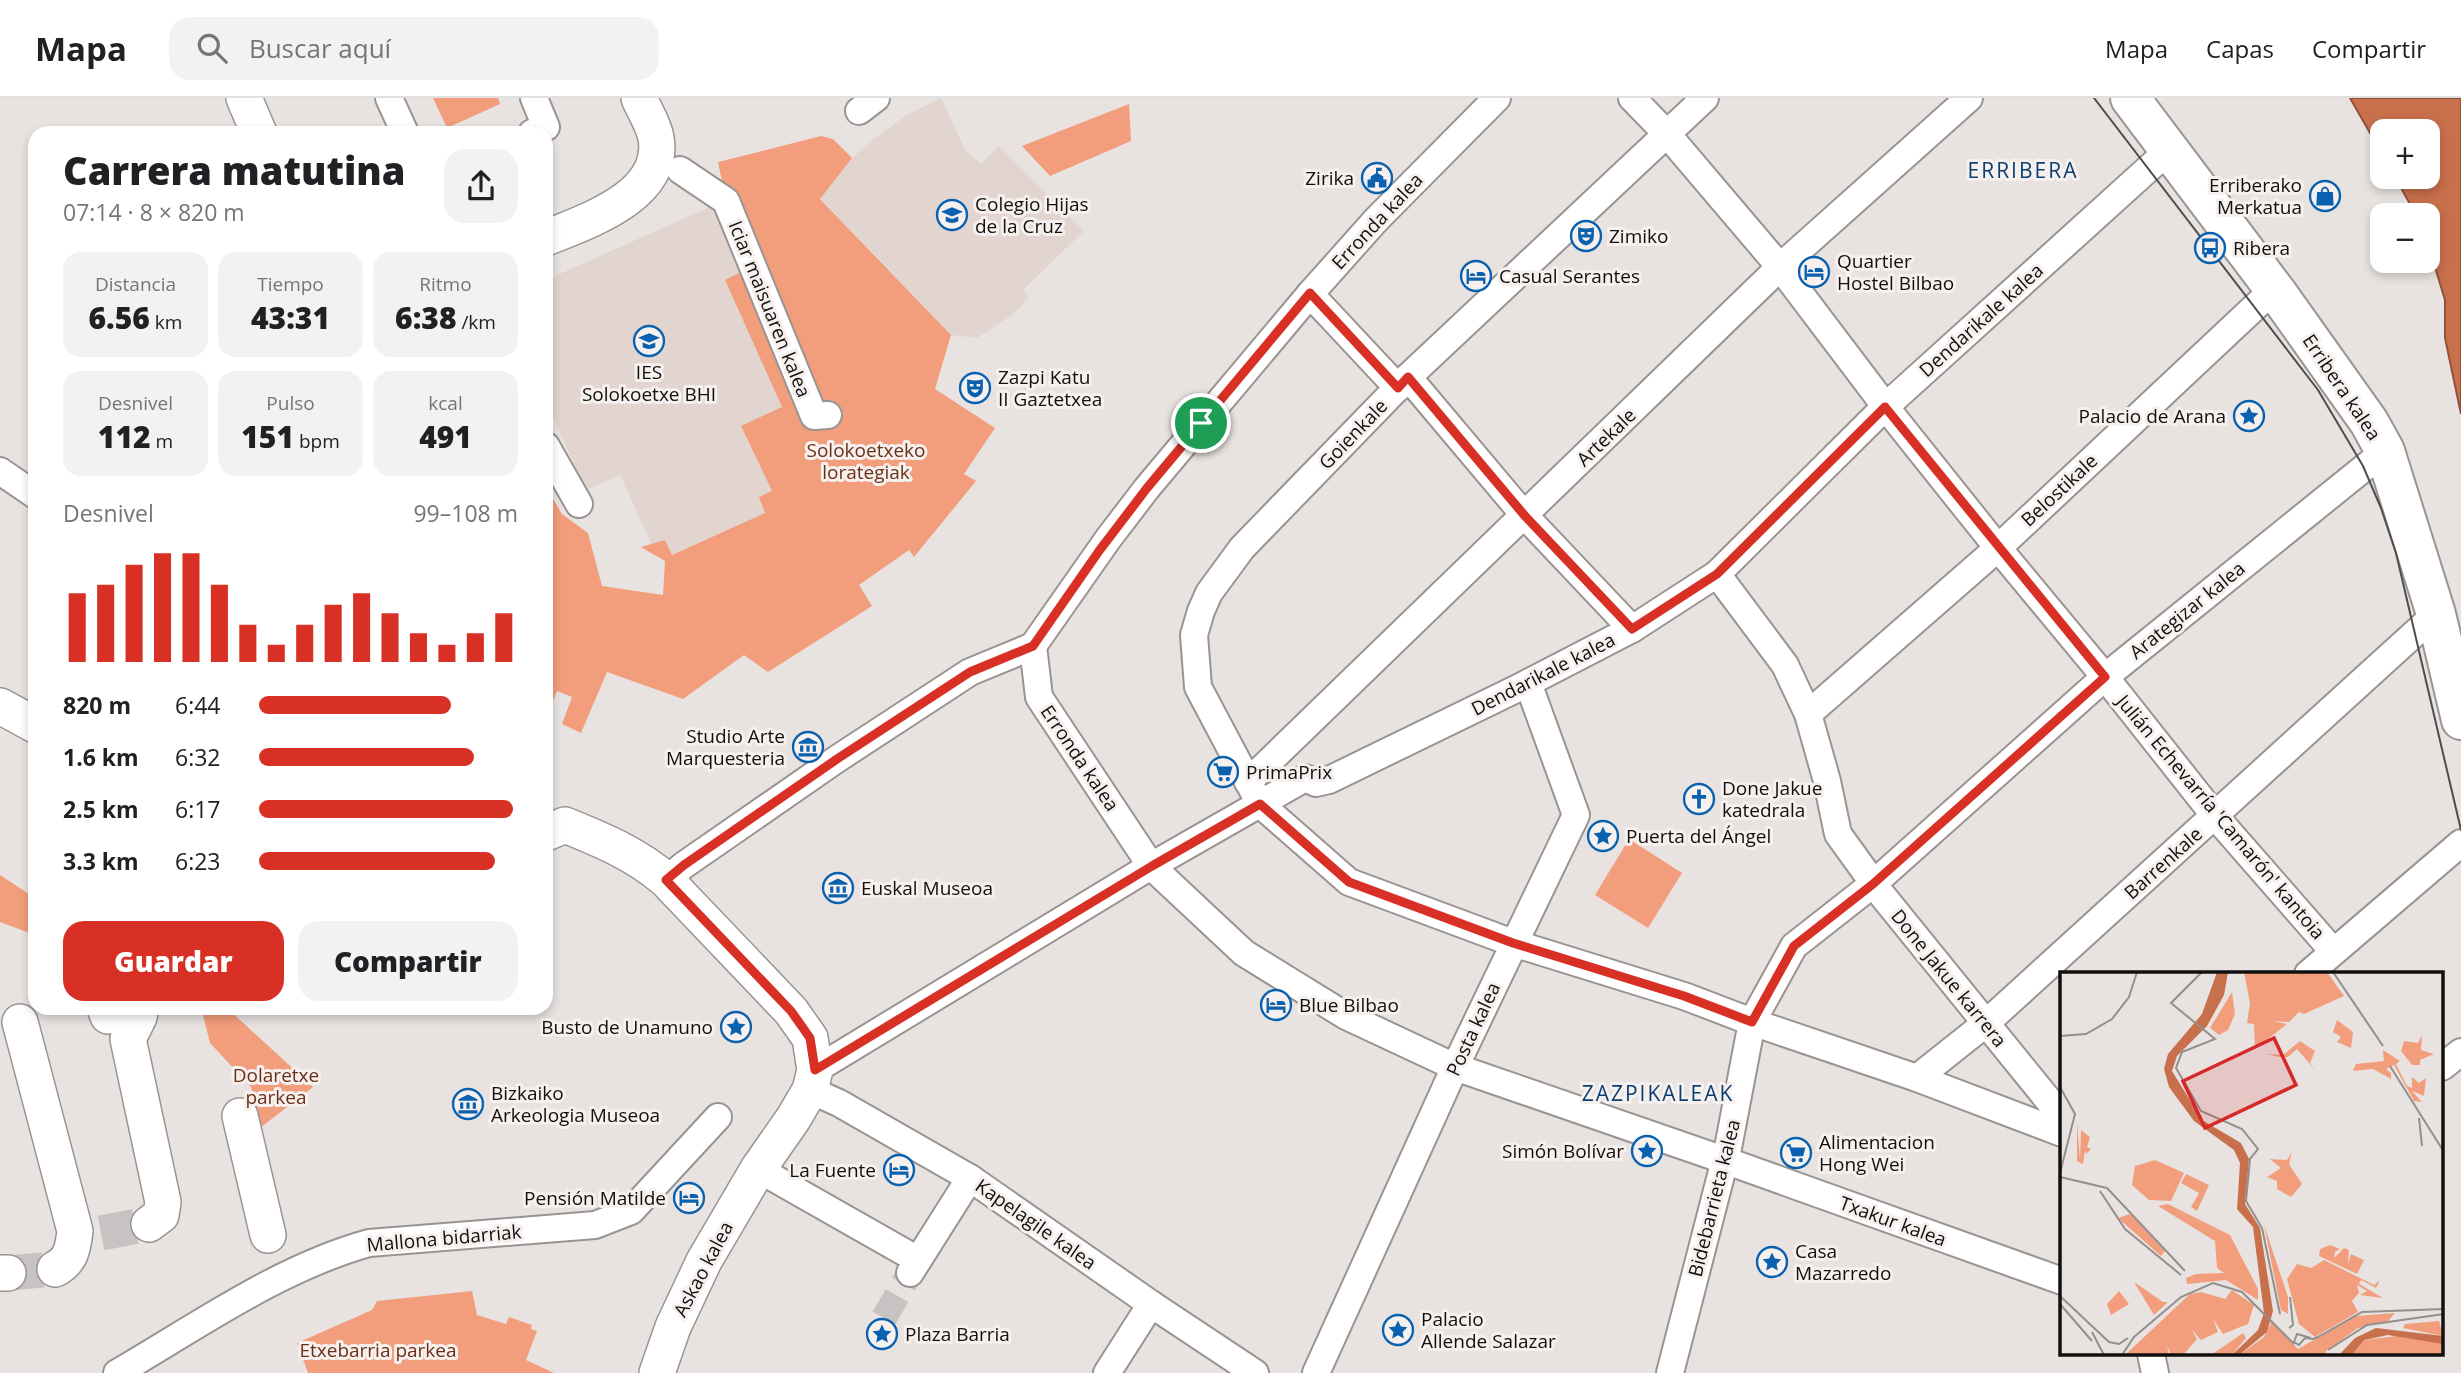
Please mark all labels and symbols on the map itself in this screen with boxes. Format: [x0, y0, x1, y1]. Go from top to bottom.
district label: ERRIBERA [1968, 156, 2078, 184]
public building icon: Zirika [1360, 161, 1394, 195]
place label: Zirika [1305, 165, 1354, 191]
street label: Erronda kalea [1326, 167, 1428, 275]
place label: Erriberako Merkatua [2209, 172, 2302, 220]
shop icon: Erriberako Merkatua [2308, 179, 2342, 213]
place label: Colegio Hijas de la Cruz [975, 191, 1089, 239]
school or university icon: Colegio Hijas de la Cruz [935, 198, 969, 232]
street label: Iciar maisuaren kalea [723, 217, 817, 401]
theatre icon: Zimiko [1569, 219, 1603, 253]
place label: Zimiko [1609, 223, 1668, 249]
bus stop icon: Ribera [2193, 231, 2227, 265]
place label: Ribera [2233, 235, 2290, 261]
place label: Quartier Hostel Bilbao [1837, 248, 1954, 296]
hotel icon: Quartier Hostel Bilbao [1797, 255, 1831, 289]
street label: Dendarikale kalea [1913, 257, 2049, 383]
hotel icon: Casual Serantes [1459, 259, 1493, 293]
place label: Casual Serantes [1499, 263, 1640, 289]
school or university icon: IES Solokoetxe BHI [632, 324, 666, 358]
street label: Erribera kalea [2297, 329, 2387, 445]
place label: IES Solokoetxe BHI [582, 359, 716, 407]
place label: Zazpi Katu II Gaztetxea [998, 364, 1102, 412]
theatre icon: Zazpi Katu II Gaztetxea [958, 371, 992, 405]
pin [1171, 393, 1231, 453]
street label: Goienkale [1313, 393, 1393, 475]
place icon: Palacio de Arana [2232, 399, 2266, 433]
street label: Artekale [1571, 402, 1641, 472]
place label: Palacio de Arana [2079, 403, 2226, 429]
park label: Solokoetxeko lorategiak [807, 437, 925, 485]
street label: Belostikale [2015, 448, 2103, 532]
street label: Arategizar kalea [2124, 555, 2250, 665]
street label: Dendarikale kalea [1467, 626, 1619, 722]
street label: Julián Echevarría 'Camarón' kantoia [2110, 688, 2331, 945]
street label: Erronda kalea [1035, 700, 1125, 816]
place label: Studio Arte Marquesteria [666, 723, 785, 771]
museum icon: Studio Arte Marquesteria [791, 730, 825, 764]
supermarket icon: PrimaPrix [1206, 755, 1240, 789]
place label: PrimaPrix [1246, 759, 1332, 785]
place label: Done Jakue katedrala [1722, 775, 1822, 823]
church icon: Done Jakue katedrala [1682, 782, 1716, 816]
place icon: Puerta del Ángel [1586, 819, 1620, 853]
street label: Barrenkale [2118, 821, 2208, 905]
place label: Puerta del Ángel [1626, 823, 1771, 849]
museum icon: Euskal Museoa [821, 871, 855, 905]
place label: Euskal Museoa [861, 875, 993, 901]
street label: Done Jakue karrera [1885, 904, 2013, 1052]
inset map [2060, 972, 2444, 1356]
street label: Posta kalea [1440, 978, 1506, 1080]
hotel icon: Blue Bilbao [1259, 988, 1293, 1022]
place label: Blue Bilbao [1299, 992, 1399, 1018]
place icon: Busto de Unamuno [719, 1010, 753, 1044]
place label: Busto de Unamuno [541, 1014, 713, 1040]
park label: Dolaretxe parkea [233, 1062, 319, 1110]
district label: ZAZPIKALEAK [1582, 1079, 1734, 1107]
place label: Bizkaiko Arkeologia Museoa [491, 1080, 660, 1128]
museum icon: Bizkaiko Arkeologia Museoa [451, 1087, 485, 1121]
street label: Bidebarrieta kalea [1682, 1117, 1746, 1279]
place label: Alimentacion Hong Wei [1819, 1129, 1935, 1177]
place icon: Simón Bolívar [1630, 1134, 1664, 1168]
supermarket icon: Alimentacion Hong Wei [1779, 1136, 1813, 1170]
place label: Simón Bolívar [1502, 1138, 1624, 1164]
hotel icon: La Fuente [882, 1153, 916, 1187]
place label: La Fuente [789, 1157, 876, 1183]
street label: Kapelagile kalea [970, 1173, 1102, 1275]
hotel icon: Pensión Matilde [672, 1181, 706, 1215]
place label: Pensión Matilde [524, 1185, 666, 1211]
street label: Txakur kalea [1836, 1190, 1950, 1252]
street label: Askao kalea [667, 1217, 739, 1321]
street label: Mallona bidarriak [366, 1218, 522, 1258]
place label: Casa Mazarredo [1795, 1238, 1891, 1286]
place icon: Casa Mazarredo [1755, 1245, 1789, 1279]
place label: Palacio Allende Salazar [1421, 1306, 1556, 1354]
place icon: Palacio Allende Salazar [1381, 1313, 1415, 1347]
place icon: Plaza Barria [865, 1317, 899, 1351]
place label: Plaza Barria [905, 1321, 1010, 1347]
park label: Etxebarria parkea [299, 1337, 457, 1363]

